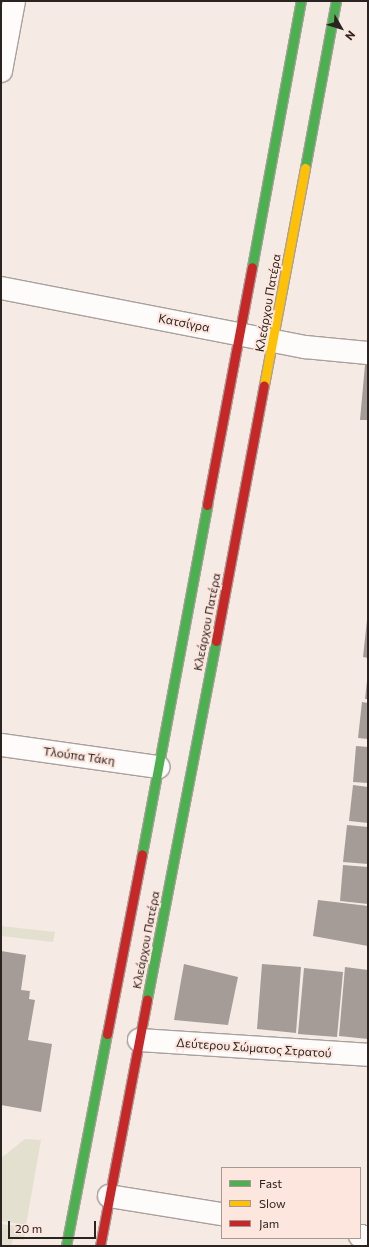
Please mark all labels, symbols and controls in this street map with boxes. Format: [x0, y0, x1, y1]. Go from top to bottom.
north arrow [321, 8, 361, 48]
text: N [343, 29, 358, 43]
street label: Κλεάρχου Πατέρα [252, 253, 284, 353]
street label: Κατσίγρα [157, 311, 211, 335]
street label: Κλεάρχου Πατέρα [190, 572, 224, 672]
street label: Τλούπα Τάκη [42, 744, 116, 768]
street label: Κλεάρχου Πατέρα [129, 890, 163, 990]
street label: Δεύτερου Σώματος Στρατού [176, 1035, 332, 1061]
legend [221, 1167, 361, 1239]
text: Fast [259, 1176, 282, 1190]
text: Slow [259, 1196, 286, 1210]
scale bar [10, 1213, 98, 1239]
text: Jam [259, 1216, 279, 1230]
text: 20 m [15, 1221, 42, 1235]

